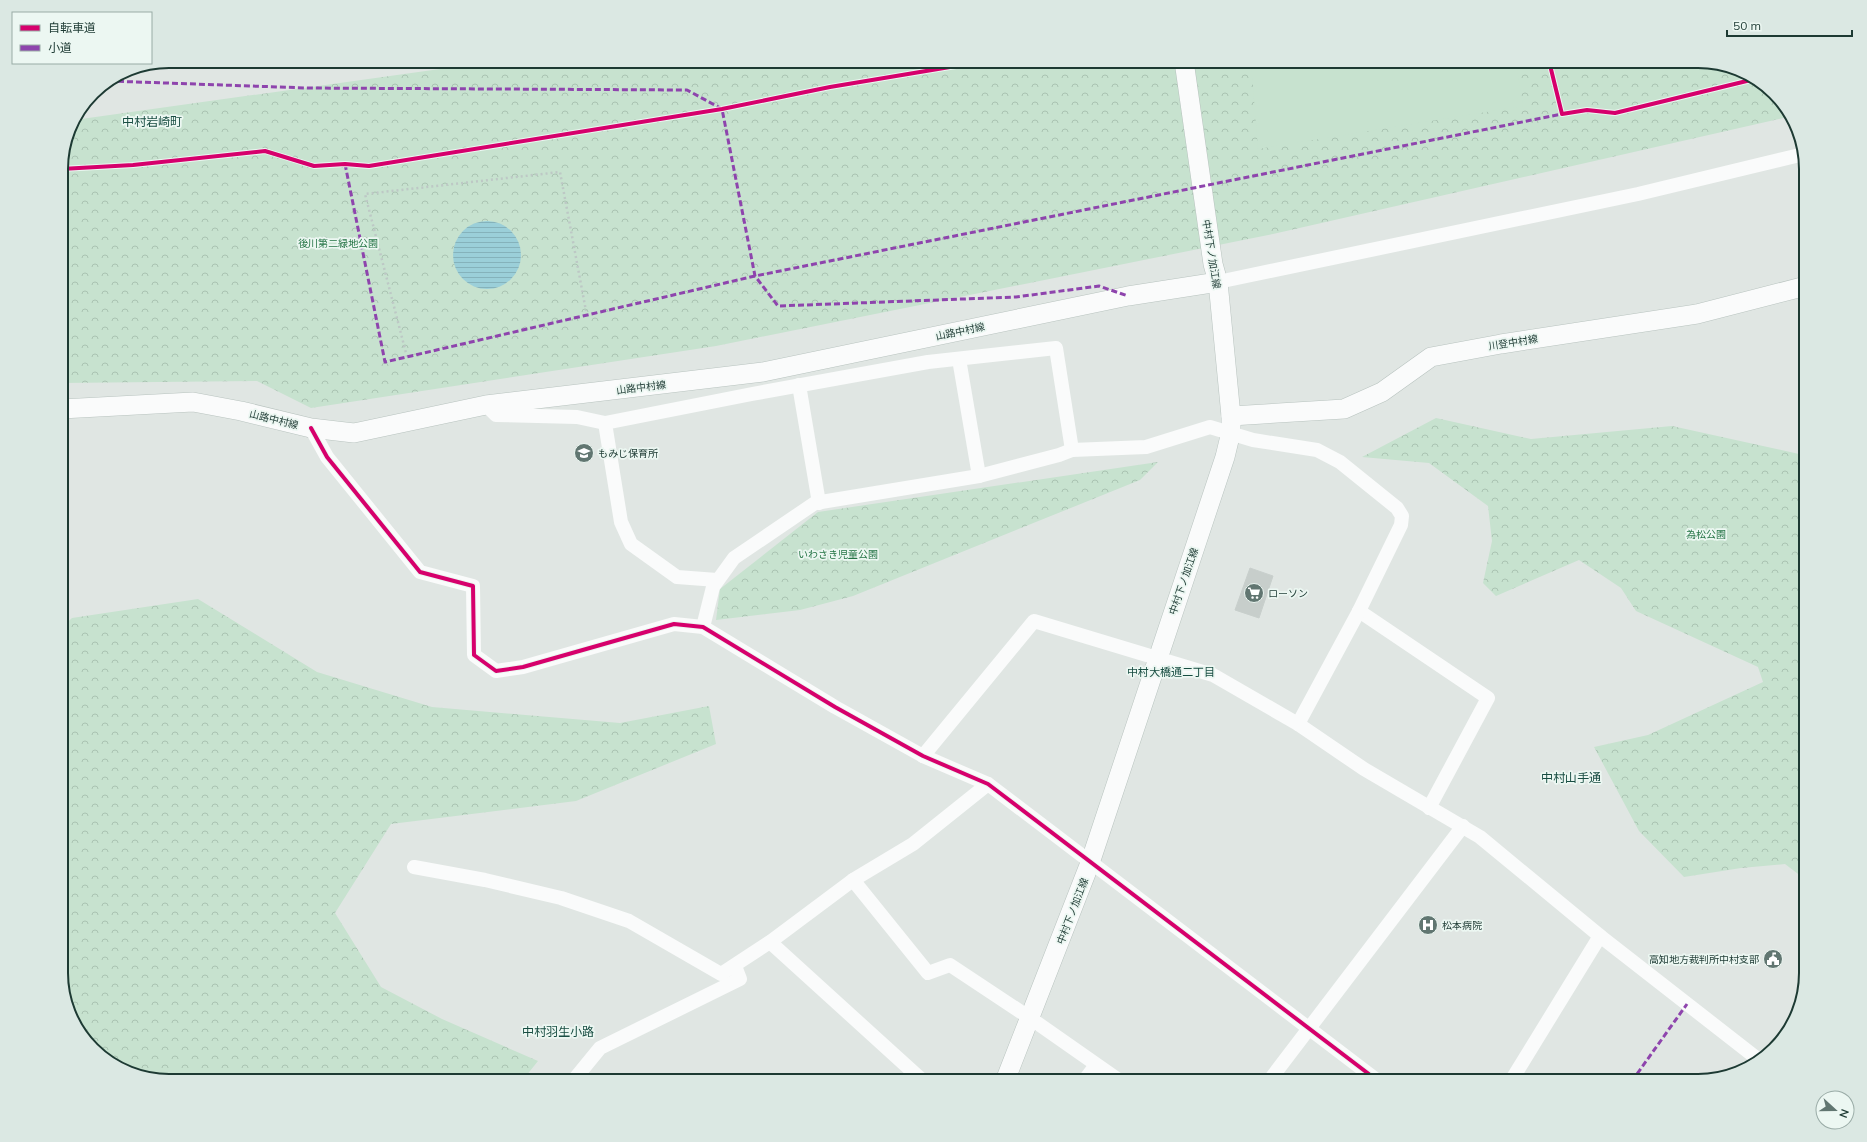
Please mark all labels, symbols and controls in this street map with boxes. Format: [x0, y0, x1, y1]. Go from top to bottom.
legend [12, 12, 152, 64]
scale bar [1727, 12, 1852, 38]
text: 50 m [1733, 18, 1761, 33]
text: 自転車道 [48, 20, 96, 35]
text: 小道 [48, 40, 72, 55]
district label: 中村岩崎町 [122, 114, 182, 129]
street label: 中村下ノ加江線 [1200, 218, 1223, 290]
park label: 後川第二緑地公園 [298, 237, 378, 250]
street label: 山路中村線 [934, 320, 986, 343]
street label: 川登中村線 [1487, 332, 1539, 353]
street label: 山路中村線 [615, 378, 667, 397]
street label: 山路中村線 [248, 407, 300, 432]
school or university icon: もみじ保育所 [573, 442, 595, 464]
place label: もみじ保育所 [598, 447, 658, 460]
park label: 為松公園 [1686, 528, 1726, 541]
street label: 中村下ノ加江線 [1166, 546, 1201, 616]
park label: いわさき児童公園 [798, 548, 878, 561]
supermarket icon: ローソン [1243, 582, 1265, 604]
place label: ローソン [1268, 587, 1308, 600]
district label: 中村大橋通二丁目 [1127, 665, 1215, 679]
district label: 中村山手通 [1541, 770, 1601, 785]
street label: 中村下ノ加江線 [1054, 876, 1091, 946]
hospital icon: 松本病院 [1417, 914, 1439, 936]
place label: 松本病院 [1442, 919, 1482, 932]
public building icon: 高知地方裁判所中村支部 [1762, 948, 1784, 970]
place label: 高知地方裁判所中村支部 [1649, 953, 1759, 966]
district label: 中村羽生小路 [522, 1024, 594, 1039]
north arrow [1815, 1090, 1855, 1130]
text: N [1836, 1107, 1852, 1120]

